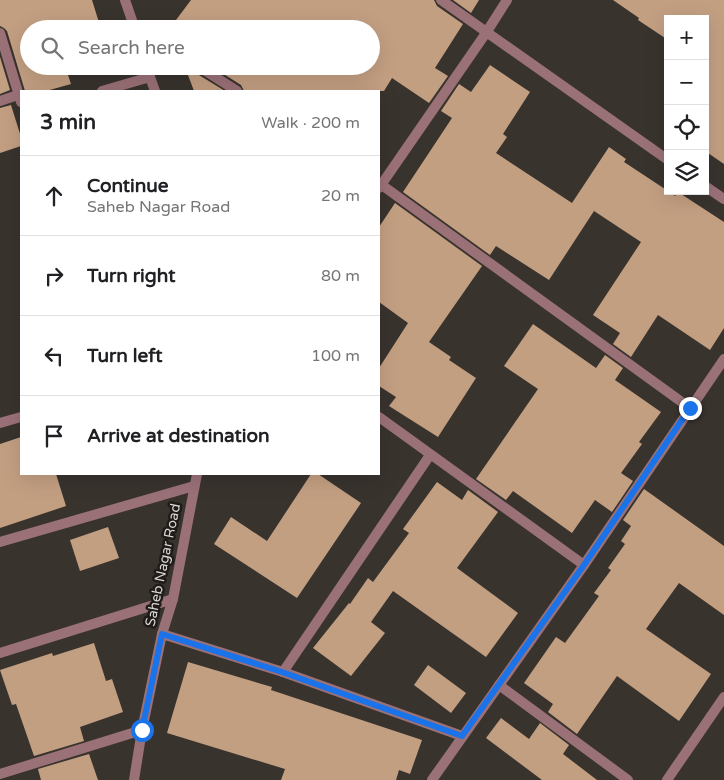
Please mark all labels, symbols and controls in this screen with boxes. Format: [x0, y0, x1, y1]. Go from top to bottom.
map controls [664, 15, 709, 195]
button: + [664, 15, 709, 60]
search box [20, 20, 380, 75]
icon: search [38, 34, 66, 62]
text: Search here [78, 37, 185, 59]
button: − [664, 60, 709, 105]
button: locate [664, 105, 709, 150]
text: 3 min [40, 110, 96, 135]
text: Walk · 200 m [261, 113, 360, 133]
button: layers [664, 150, 709, 195]
text: Continue [87, 175, 169, 197]
icon: ahead [40, 182, 68, 210]
text: 20 m [321, 186, 360, 206]
text: Saheb Nagar Road [87, 197, 230, 217]
icon: right [40, 262, 68, 290]
text: Turn right [87, 265, 175, 287]
text: 80 m [321, 266, 360, 286]
icon: left [40, 342, 68, 370]
text: Turn left [87, 345, 163, 367]
text: 100 m [311, 346, 360, 366]
route end [679, 397, 702, 420]
icon: arrive [40, 422, 68, 450]
text: Arrive at destination [87, 425, 270, 447]
street label: Saheb Nagar Road [142, 502, 184, 628]
route start [131, 719, 154, 742]

